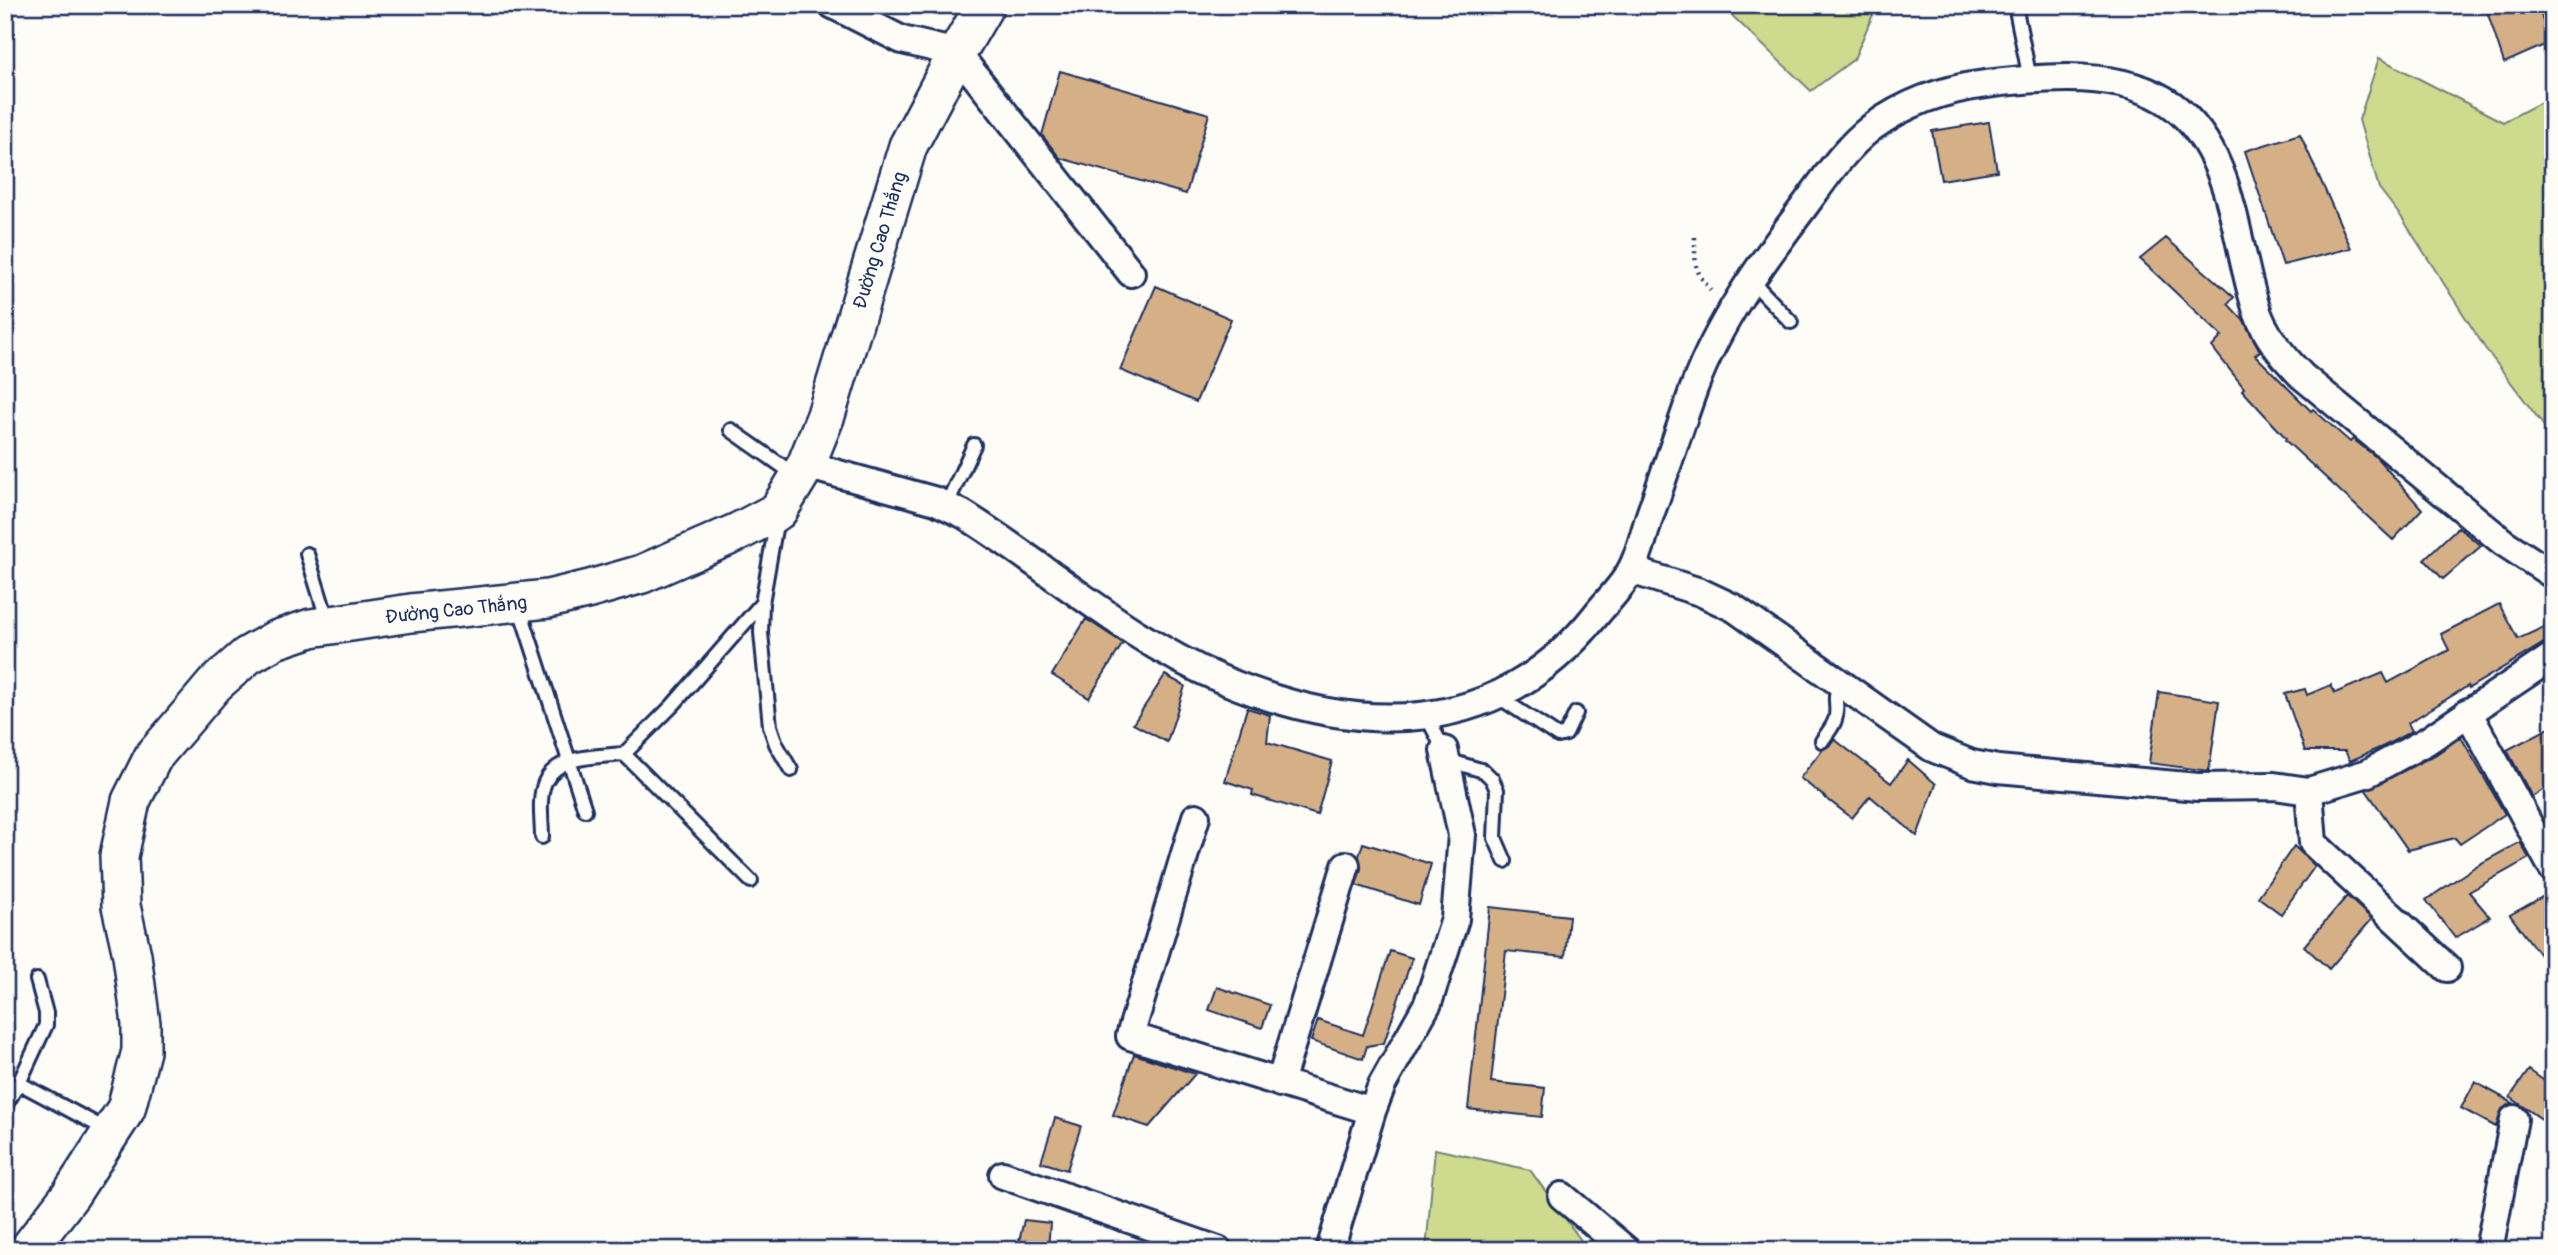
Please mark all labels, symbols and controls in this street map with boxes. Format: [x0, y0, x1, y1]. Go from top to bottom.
street label: Đường Cao Thắng [848, 169, 912, 312]
street label: Đường Cao Thắng [384, 591, 528, 629]

